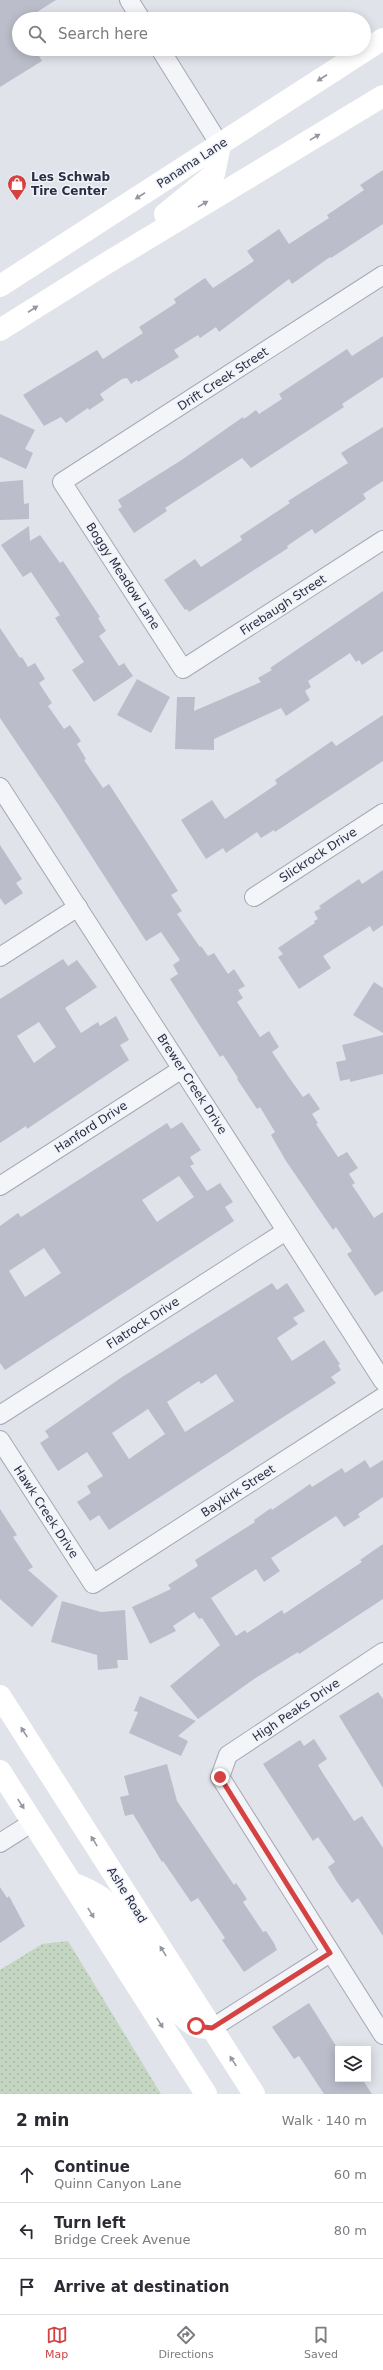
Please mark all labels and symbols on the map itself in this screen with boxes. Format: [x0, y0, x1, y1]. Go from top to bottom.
one-way arrow [317, 74, 327, 82]
one-way arrow [309, 134, 321, 141]
street label: Panama Lane [154, 135, 230, 191]
place label: Les Schwab Tire Center [31, 170, 111, 198]
shop icon: Les Schwab Tire Center [6, 173, 28, 201]
one-way arrow [134, 193, 146, 200]
one-way arrow [197, 201, 209, 208]
one-way arrow [27, 306, 39, 313]
street label: Drift Creek Street [175, 344, 271, 413]
street label: Boggy Meadow Lane [83, 520, 163, 632]
street label: Firebaugh Street [237, 572, 329, 638]
street label: Slickrock Drive [277, 825, 359, 885]
street label: Brewer Creek Drive [154, 1031, 230, 1137]
street label: Hanford Drive [52, 1098, 130, 1156]
street label: Flatrock Drive [104, 1294, 182, 1352]
street label: Baykirk Street [198, 1462, 278, 1520]
street label: Hawk Creek Drive [11, 1463, 81, 1561]
street label: High Peaks Drive [250, 1676, 342, 1744]
one-way arrow [20, 1726, 27, 1738]
route end [211, 1768, 229, 1786]
one-way arrow [17, 1799, 25, 1809]
one-way arrow [90, 1836, 97, 1847]
street label: Ashe Road [104, 1864, 150, 1926]
one-way arrow [87, 1908, 95, 1919]
one-way arrow [159, 1946, 167, 1956]
one-way arrow [157, 2017, 164, 2029]
route start [187, 2017, 205, 2035]
one-way arrow [229, 2055, 236, 2067]

